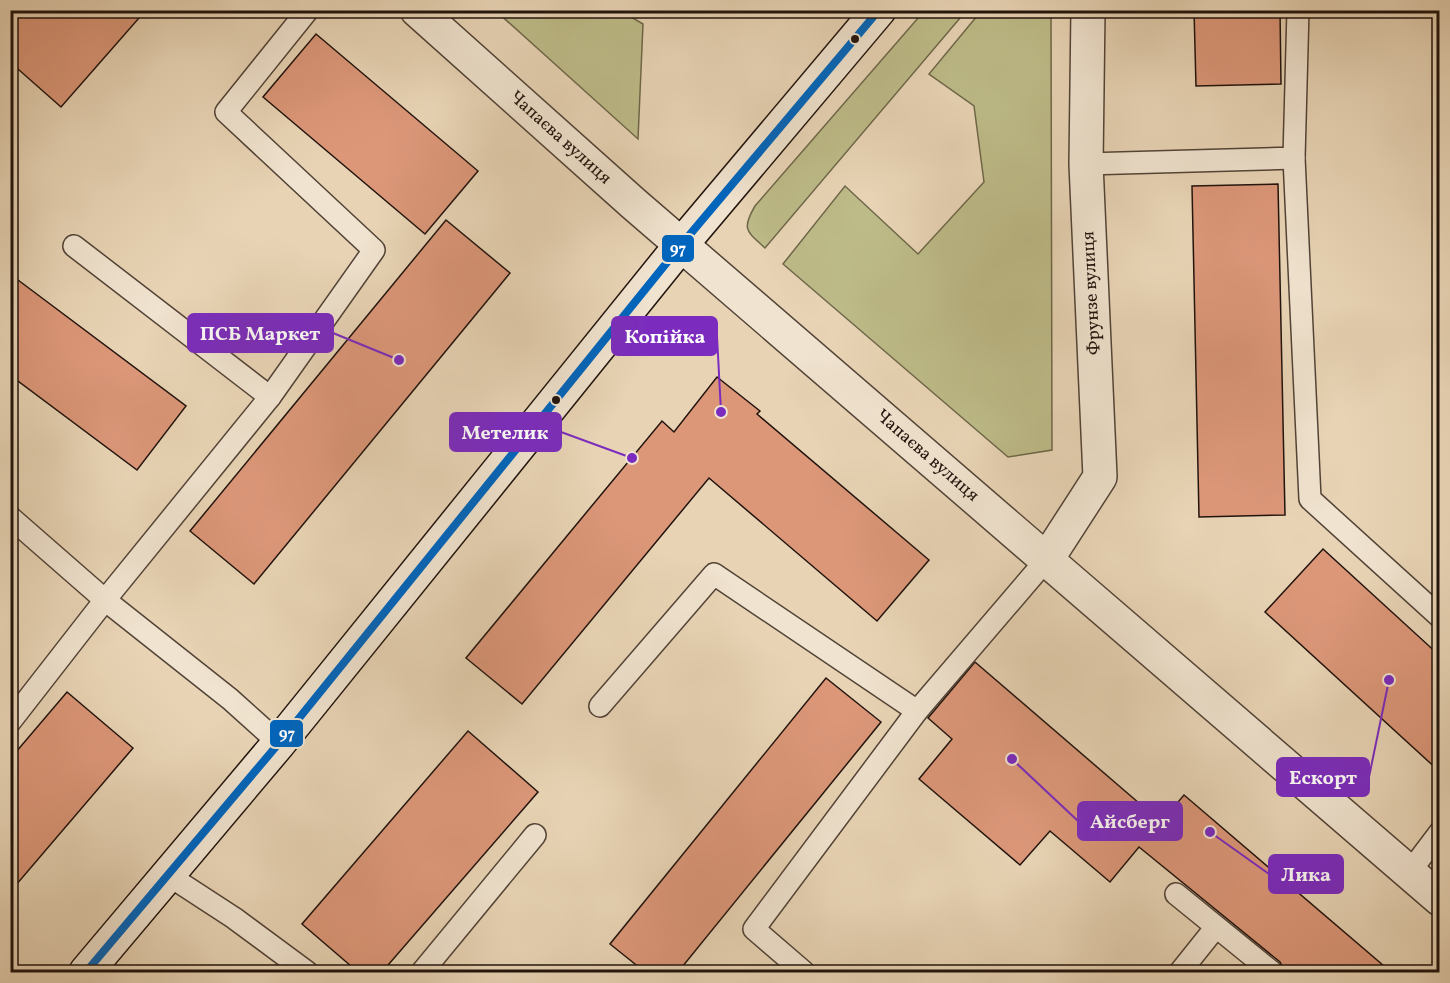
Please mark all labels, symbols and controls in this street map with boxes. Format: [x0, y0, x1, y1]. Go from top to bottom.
unlabelled marker [849, 33, 861, 45]
street label: Чапаєва вулиця [503, 85, 617, 191]
street label: Фрунзе вулиця [1076, 230, 1108, 356]
line badge: 97 [661, 234, 695, 263]
text: 97 [670, 239, 687, 261]
callout: ПСБ Маркет [188, 314, 333, 352]
callout: Копійка [612, 317, 717, 355]
text: ПСБ Маркет [200, 321, 320, 349]
text: Копійка [625, 324, 706, 352]
unlabelled marker [550, 394, 562, 406]
street label: Чапаєва вулиця [870, 404, 984, 508]
callout: Метелик [450, 413, 561, 451]
text: Метелик [462, 420, 548, 448]
line badge: 97 [269, 719, 304, 748]
text: 97 [279, 724, 296, 746]
callout: Ескорт [1277, 758, 1369, 796]
text: Ескорт [1289, 765, 1357, 793]
callout: Айсберг [1078, 802, 1182, 840]
text: Айсберг [1090, 809, 1170, 837]
callout: Лика [1269, 855, 1343, 893]
text: Лика [1281, 862, 1331, 890]

